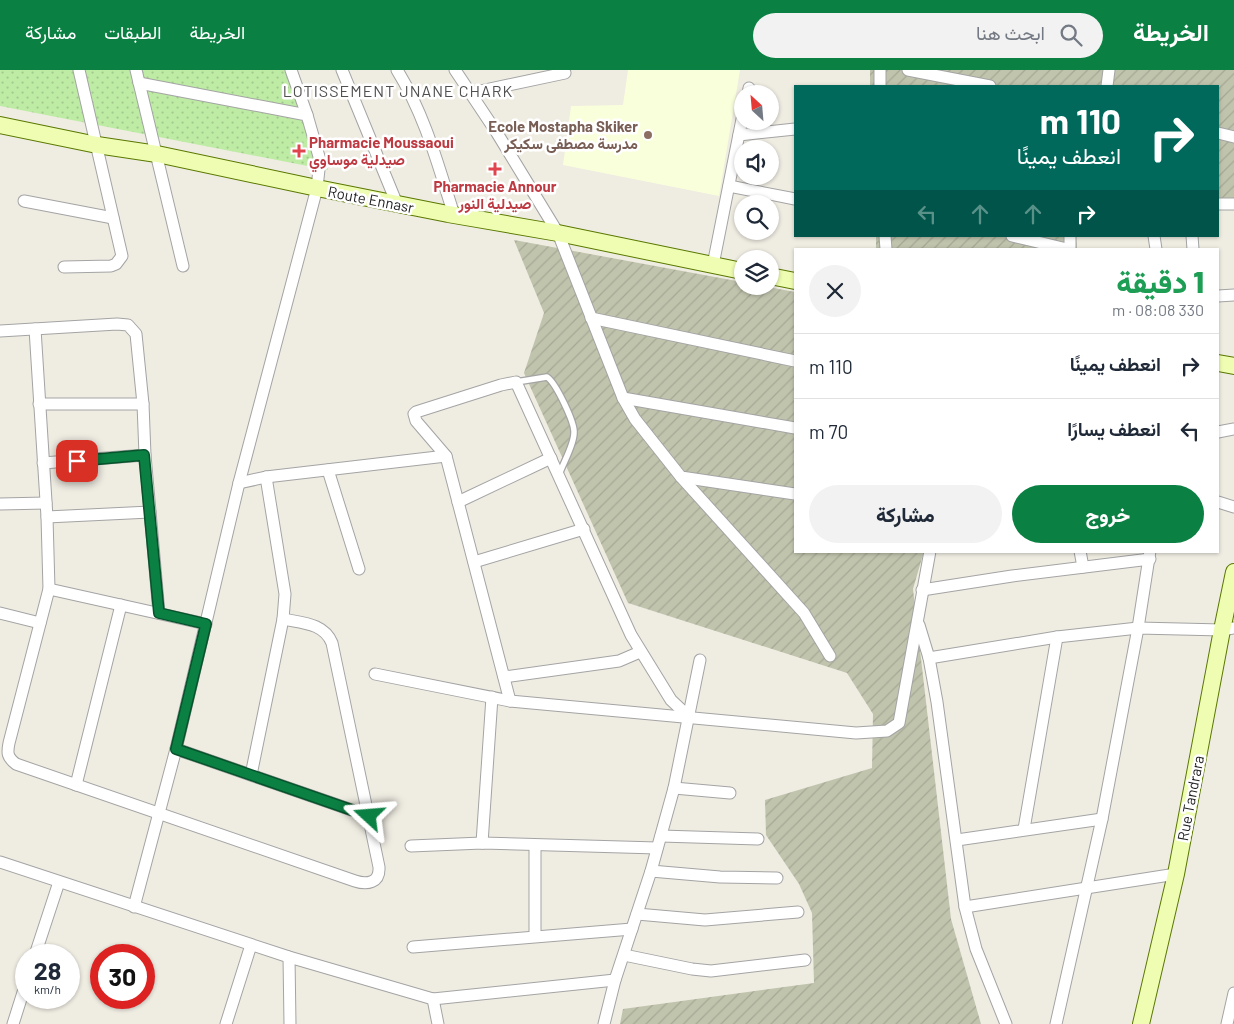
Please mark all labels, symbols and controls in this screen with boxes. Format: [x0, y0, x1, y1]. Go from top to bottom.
search box [753, 13, 1103, 58]
text: الخريطة [1133, 17, 1209, 46]
text: مشاركة [25, 21, 76, 43]
text: الطبقات [104, 21, 161, 43]
text: الخريطة [189, 21, 245, 43]
text: ابحث هنا [976, 21, 1045, 44]
icon: search [1057, 21, 1085, 49]
district label: LOTISSEMENT JNANE CHARK [283, 81, 513, 100]
north arrow [734, 85, 779, 130]
map controls [734, 85, 779, 295]
text: 110 m [1040, 99, 1121, 141]
icon: right [1139, 105, 1204, 170]
place label: Ecole Mostapha Skiker مدرسة مصطفى سكيكر [488, 117, 638, 153]
marker: Ecole Mostapha Skiker مدرسة مصطفى سكيكر [642, 129, 654, 141]
place label: Pharmacie Moussaoui صيدلية موساوي [309, 133, 454, 173]
button: sound [734, 140, 779, 185]
text: انعطف يمينًا [1017, 142, 1121, 168]
marker: Pharmacie Moussaoui صيدلية موساوي [293, 145, 305, 157]
marker: Pharmacie Annour صيدلية النور [489, 163, 501, 175]
place label: Pharmacie Annour صيدلية النور [433, 177, 557, 213]
street label: Route Ennasr [326, 182, 416, 216]
button: search [734, 195, 779, 240]
icon: left [913, 200, 941, 228]
icon: ahead [966, 200, 994, 228]
icon: ahead [1019, 200, 1047, 228]
icon: right [1072, 200, 1100, 228]
button: layers [734, 250, 779, 295]
text: 1 دقيقة [1116, 263, 1204, 299]
button: close [809, 265, 861, 317]
text: 330 m · 08:08 [1112, 300, 1204, 319]
text: انعطف يمينًا [1070, 352, 1161, 375]
icon: right [1176, 352, 1204, 380]
text: 110 m [809, 355, 853, 378]
text: انعطف يسارًا [1067, 417, 1161, 440]
icon: left [1176, 417, 1204, 445]
text: 70 m [809, 420, 848, 443]
pin [56, 440, 98, 482]
icon: arrive [63, 447, 91, 475]
button: مشاركة [809, 485, 1002, 543]
button: خروج [1012, 485, 1204, 543]
street label: Rue Tandrara [1173, 754, 1207, 842]
position arrow [342, 789, 394, 841]
speed limit sign: 30 [90, 944, 155, 1009]
text: 28 [34, 955, 61, 985]
text: km/h [34, 982, 61, 996]

